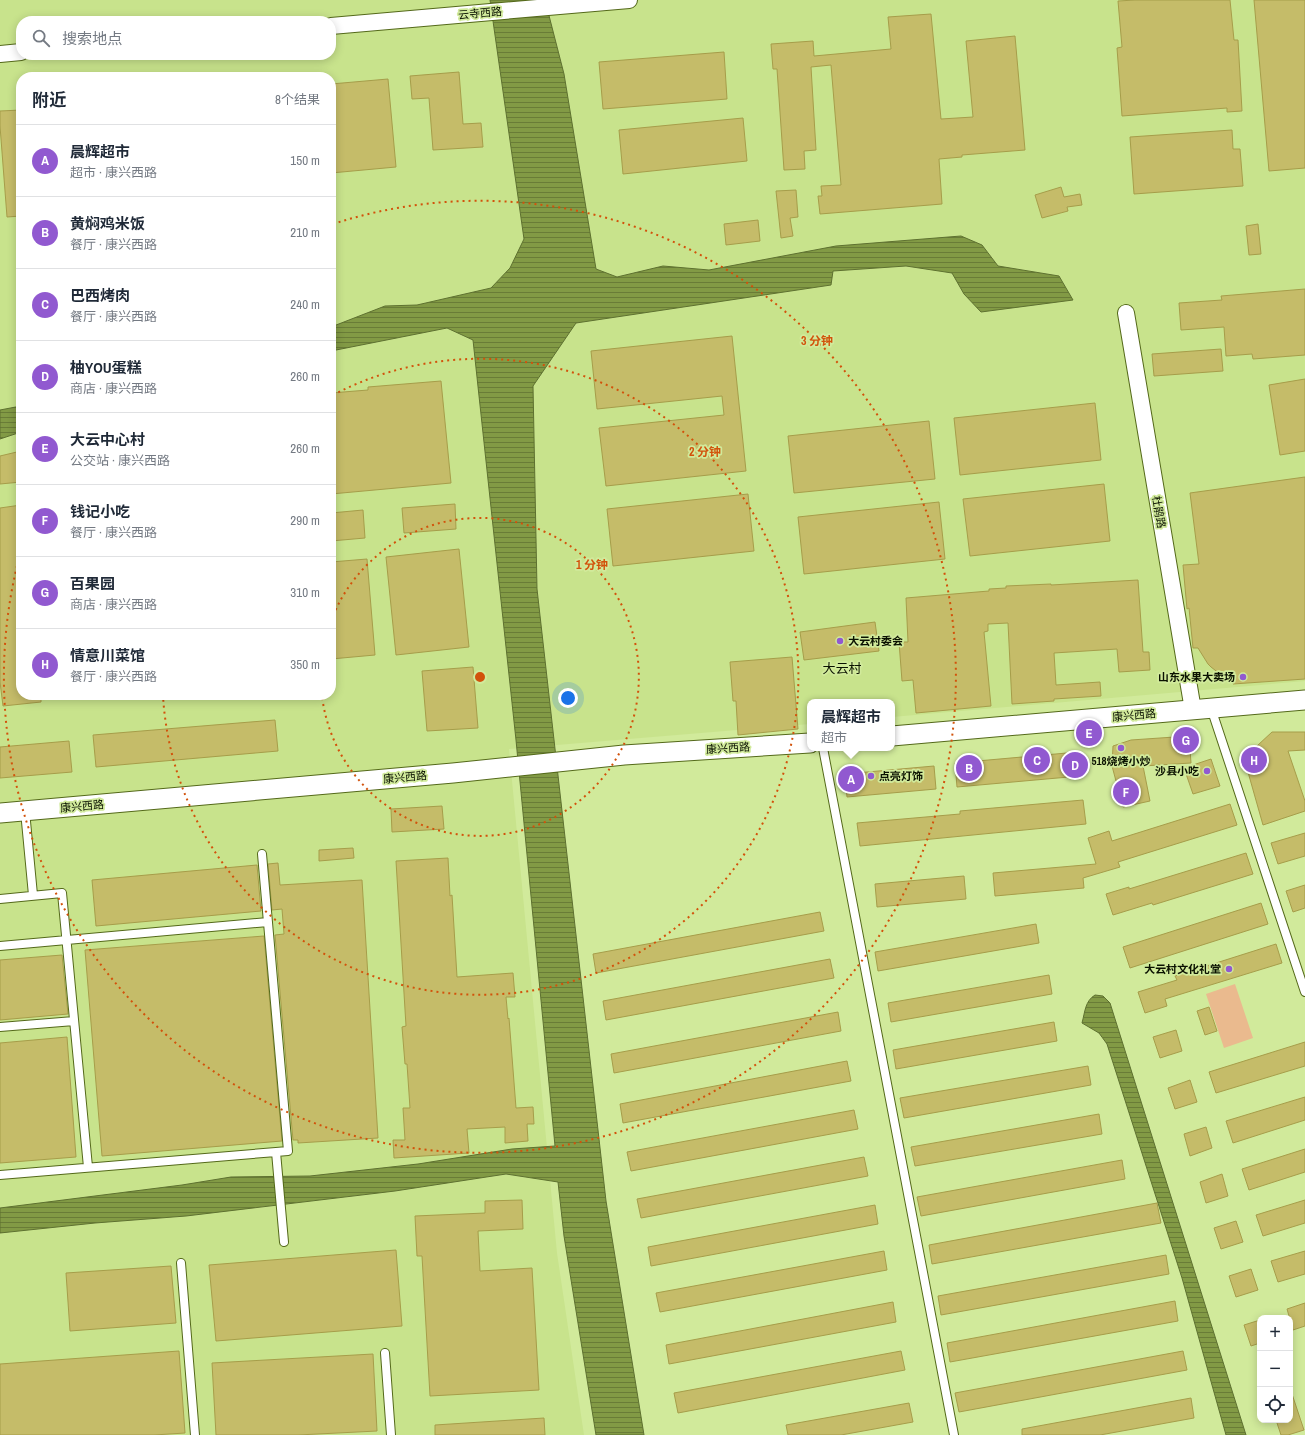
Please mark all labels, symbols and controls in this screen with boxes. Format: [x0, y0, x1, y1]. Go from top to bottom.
street label: 云寺西路 [457, 4, 503, 22]
search box [16, 16, 336, 60]
icon: search [30, 27, 52, 49]
text: 搜索地点 [62, 28, 122, 49]
text: 附近 [32, 88, 66, 111]
text: 8个结果 [275, 91, 320, 108]
text: 晨辉超市 [70, 141, 130, 162]
text: A [41, 152, 49, 169]
text: 150 m [290, 152, 320, 169]
text: 超市 · 康兴西路 [70, 164, 157, 181]
text: 黄焖鸡米饭 [70, 213, 145, 234]
text: B [41, 224, 49, 241]
text: 210 m [290, 224, 320, 241]
text: 餐厅 · 康兴西路 [70, 236, 157, 253]
text: 巴西烤肉 [70, 285, 130, 306]
text: C [41, 296, 49, 313]
text: 240 m [290, 296, 320, 313]
text: 餐厅 · 康兴西路 [70, 308, 157, 325]
text: 3 分钟 [801, 333, 833, 349]
text: 柚YOU蛋糕 [70, 357, 142, 378]
text: D [41, 368, 49, 385]
text: 260 m [290, 368, 320, 385]
text: 商店 · 康兴西路 [70, 380, 157, 397]
text: 大云中心村 [70, 429, 145, 450]
text: E [41, 440, 49, 457]
text: 260 m [290, 440, 320, 457]
text: 2 分钟 [689, 444, 721, 460]
text: 公交站 · 康兴西路 [70, 452, 170, 469]
street label: 杜鹃路 [1149, 495, 1169, 529]
text: 钱记小吃 [70, 501, 130, 522]
text: F [42, 512, 48, 529]
text: 290 m [290, 512, 320, 529]
text: 餐厅 · 康兴西路 [70, 524, 157, 541]
text: 1 分钟 [576, 557, 608, 573]
text: 百果园 [70, 573, 115, 594]
text: G [41, 584, 49, 601]
text: 310 m [290, 584, 320, 601]
text: 商店 · 康兴西路 [70, 596, 157, 613]
place label: 大云村委会 [848, 634, 903, 648]
marker: 大云村委会 [835, 636, 845, 646]
text: 情意川菜馆 [70, 645, 145, 666]
text: H [41, 656, 49, 673]
text: 350 m [290, 656, 320, 673]
district label: 大云村 [822, 660, 862, 677]
text: 餐厅 · 康兴西路 [70, 668, 157, 685]
centre of rings [473, 670, 487, 684]
place label: 山东水果大卖场 [1158, 670, 1235, 684]
marker: 山东水果大卖场 [1238, 672, 1248, 682]
your location [558, 688, 578, 708]
popup [807, 699, 895, 751]
text: 晨辉超市 [821, 706, 881, 727]
street label: 康兴西路 [1111, 706, 1157, 724]
pin: E [1076, 718, 1102, 748]
pin: G [1173, 725, 1199, 755]
text: 超市 [821, 729, 847, 746]
street label: 康兴西路 [706, 739, 750, 757]
marker: 518烧烤小炒 [1116, 743, 1126, 753]
pin: C [1024, 745, 1050, 775]
pin: H [1241, 745, 1267, 775]
pin: D [1062, 750, 1088, 780]
pin: B [956, 753, 982, 783]
place label: 518烧烤小炒 [1091, 754, 1151, 768]
pin: A [838, 764, 864, 794]
place label: 沙县小吃 [1155, 764, 1199, 778]
marker: 沙县小吃 [1202, 766, 1212, 776]
street label: 康兴西路 [382, 768, 428, 786]
place label: 点亮灯饰 [879, 769, 923, 783]
marker: 点亮灯饰 [866, 771, 876, 781]
pin: F [1113, 777, 1139, 807]
street label: 康兴西路 [59, 797, 105, 815]
place label: 大云村文化礼堂 [1144, 962, 1221, 976]
marker: 大云村文化礼堂 [1224, 964, 1234, 974]
map controls [1257, 1315, 1293, 1423]
button: + [1257, 1315, 1293, 1351]
button: − [1257, 1351, 1293, 1387]
button: locate [1257, 1387, 1293, 1423]

